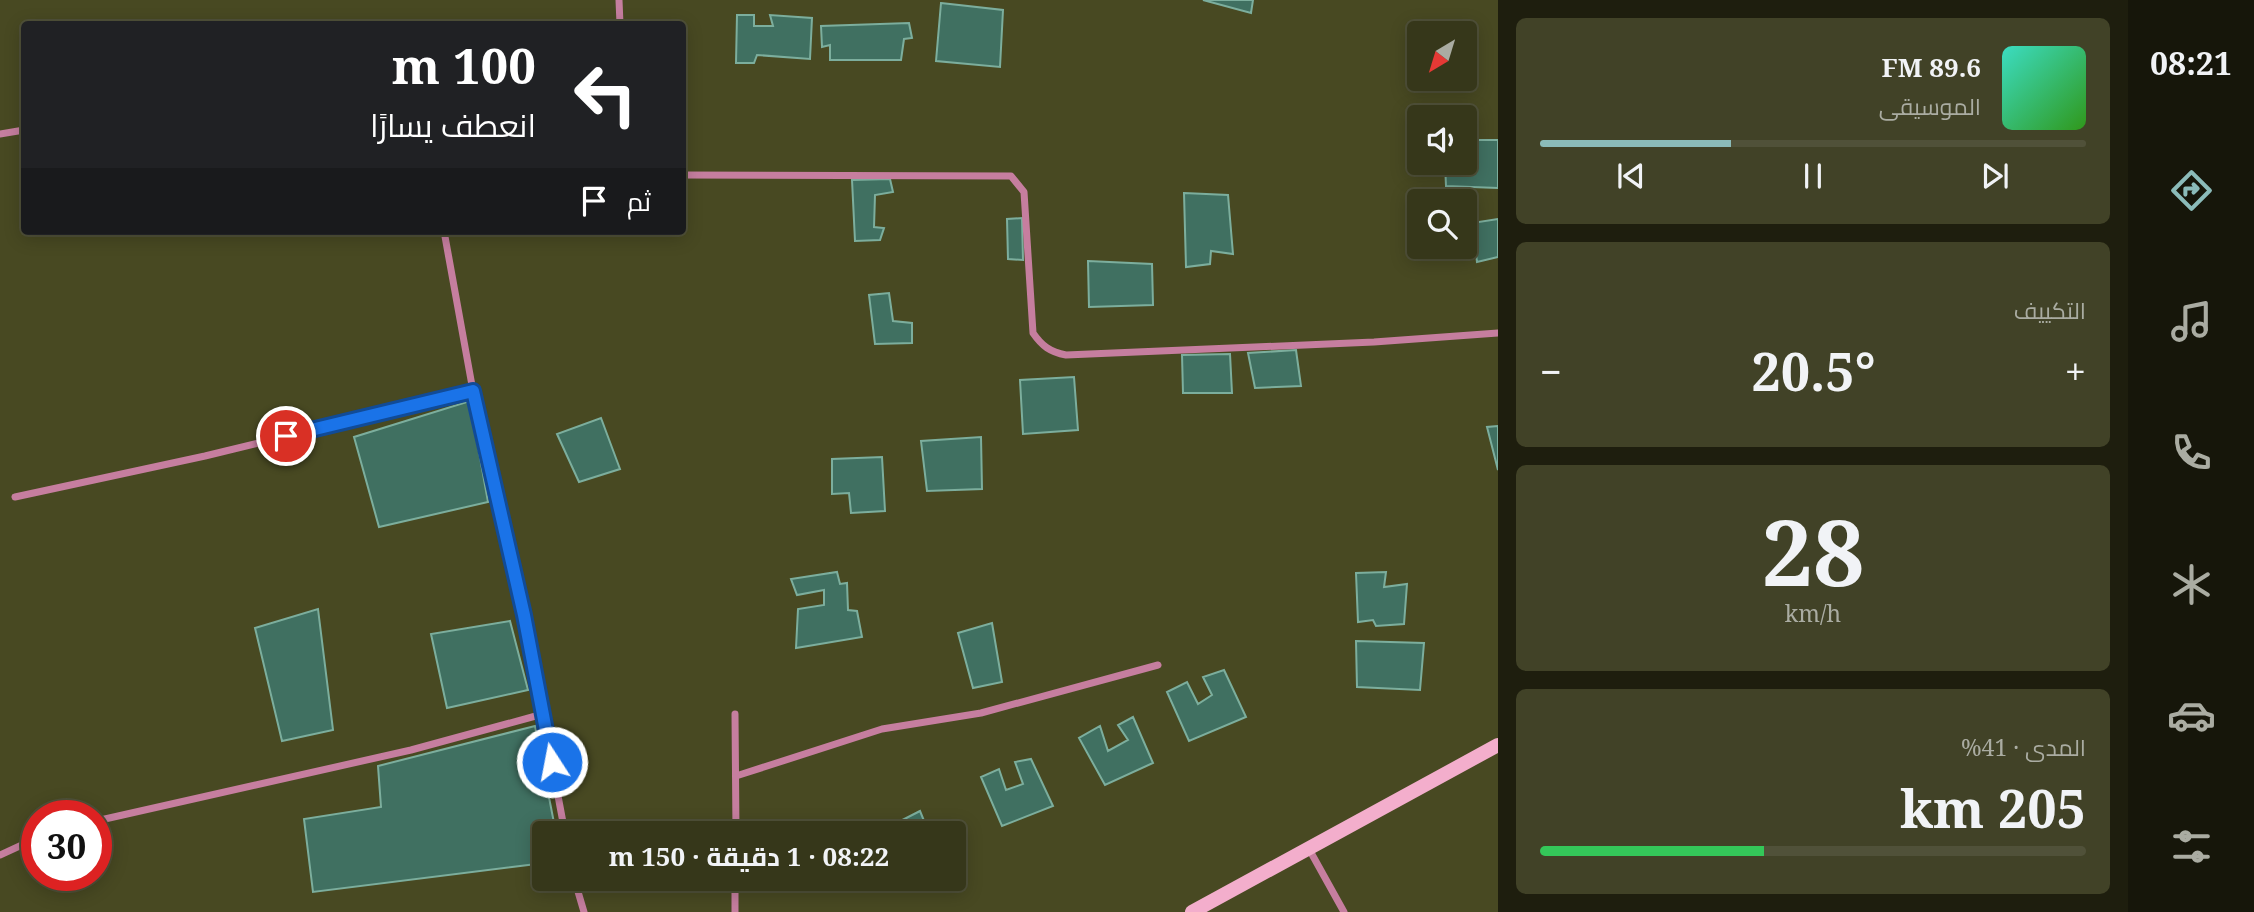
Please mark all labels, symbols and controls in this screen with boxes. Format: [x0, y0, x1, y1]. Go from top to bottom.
north arrow [1407, 21, 1477, 91]
map controls [1407, 21, 1477, 259]
text: 100 m [392, 32, 536, 98]
text: 08:21 [2150, 41, 2232, 84]
icon: left [560, 49, 651, 140]
text: 89.6 FM [1882, 49, 1981, 85]
text: الموسيقى [1879, 90, 1981, 122]
text: انعطف يسارًا [370, 103, 536, 146]
button: sound [1407, 105, 1477, 175]
icon: previous [1612, 157, 1650, 195]
icon: pause [1794, 157, 1832, 195]
icon: next [1976, 157, 2014, 195]
icon: directions [2167, 166, 2216, 215]
icon: arrive [575, 182, 613, 220]
text: ثم [627, 183, 651, 219]
button: search [1407, 189, 1477, 259]
text: التكييف [2014, 294, 2086, 326]
icon: music [2167, 297, 2216, 346]
text: 20.5° [1751, 335, 1876, 406]
text: − [1540, 345, 1562, 397]
text: + [2065, 345, 2086, 397]
pin [256, 406, 316, 466]
icon: arrive [267, 417, 305, 455]
icon: phone [2167, 428, 2216, 477]
text: 28 [1762, 489, 1864, 613]
icon: climate [2167, 560, 2216, 609]
text: km/h [1785, 597, 1841, 629]
icon: car [2167, 691, 2216, 740]
position arrow [515, 725, 589, 799]
text: المدى · 41% [1961, 731, 2086, 763]
text: 205 km [1900, 772, 2086, 843]
speed limit sign: 30 [21, 800, 112, 891]
icon: filters [2167, 822, 2216, 871]
text: 08:22 · 1 دقيقة · 150 m [609, 838, 889, 874]

